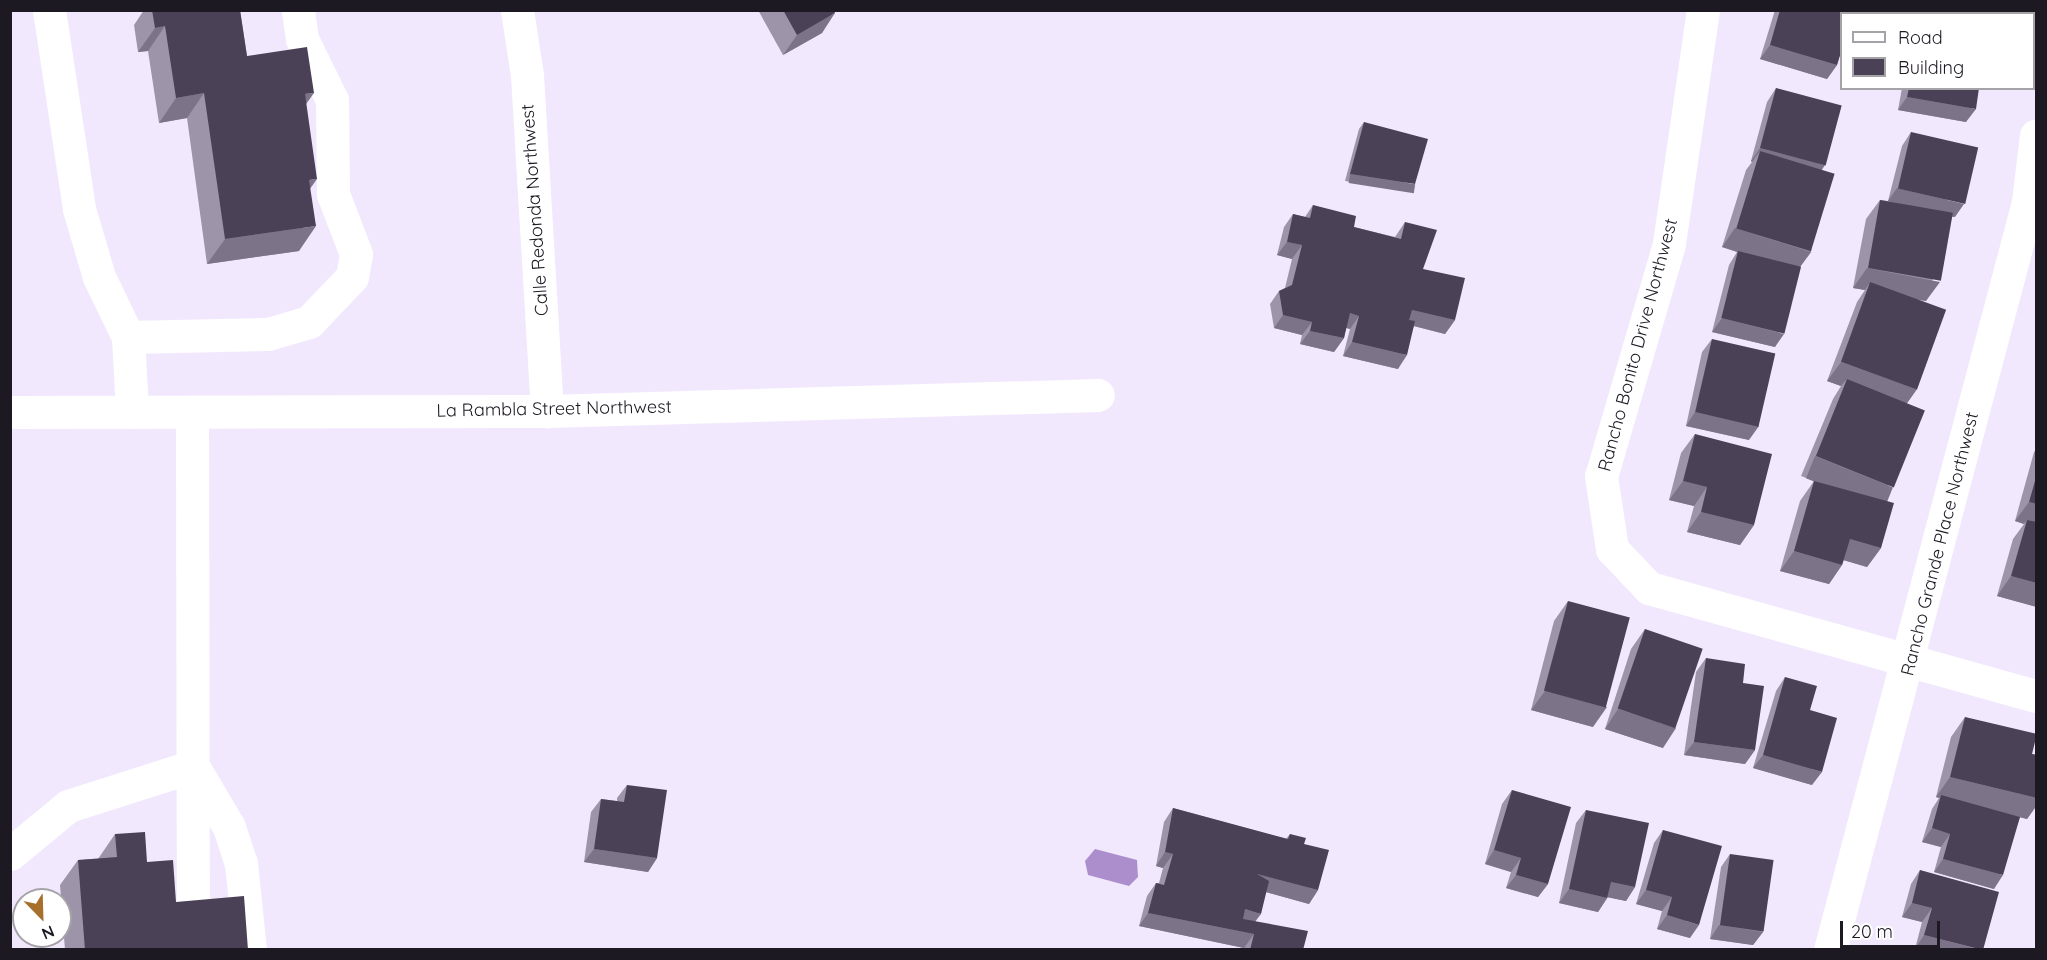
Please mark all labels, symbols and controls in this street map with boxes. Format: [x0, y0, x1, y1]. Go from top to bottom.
legend [1840, 12, 2035, 90]
text: Road [1898, 26, 1943, 49]
text: Building [1898, 56, 1964, 79]
street label: Calle Redonda Northwest [517, 103, 553, 317]
street label: Rancho Bonito Drive Northwest [1594, 216, 1682, 474]
street label: La Rambla Street Northwest [436, 396, 672, 422]
street label: Rancho Grande Place Northwest [1897, 410, 1983, 678]
north arrow [12, 888, 72, 948]
scale bar [1843, 909, 1944, 947]
text: 20 m [1851, 920, 1893, 943]
text: N [39, 921, 58, 944]

